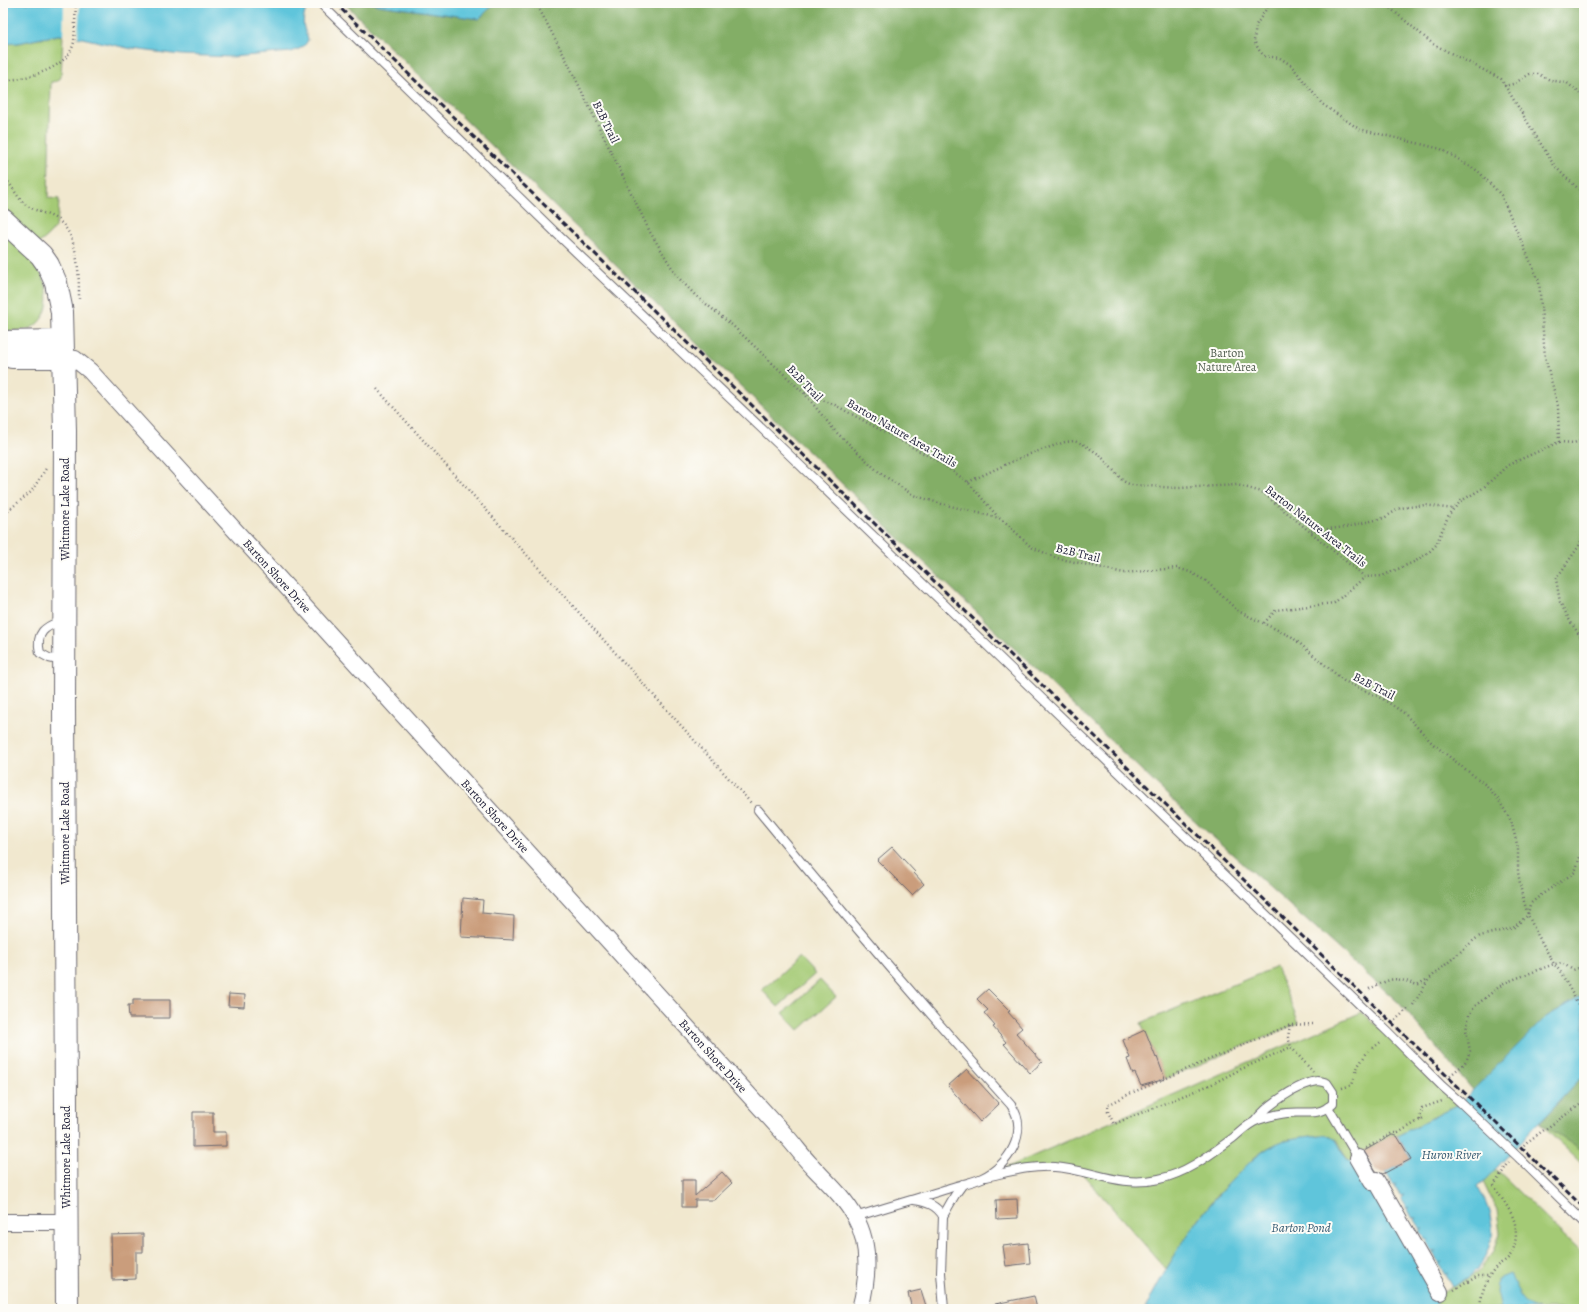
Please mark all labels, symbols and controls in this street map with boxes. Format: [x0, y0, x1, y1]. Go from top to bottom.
street label: B2B Trail [589, 98, 623, 146]
park label: Barton Nature Area [1198, 345, 1257, 375]
street label: B2B Trail [784, 361, 826, 405]
street label: Barton Nature Area Trails [844, 395, 960, 471]
street label: Whitmore Lake Road [57, 457, 73, 562]
street label: Barton Nature Area Trails [1262, 481, 1370, 571]
street label: Barton Shore Drive [240, 536, 314, 616]
street label: B2B Trail [1054, 540, 1102, 566]
street label: B2B Trail [1350, 669, 1398, 703]
street label: Barton Shore Drive [458, 776, 532, 856]
street label: Whitmore Lake Road [57, 781, 73, 886]
street label: Barton Shore Drive [676, 1016, 750, 1096]
street label: Whitmore Lake Road [58, 1105, 74, 1210]
water label: Huron River [1421, 1146, 1481, 1163]
water label: Barton Pond [1271, 1219, 1331, 1236]

